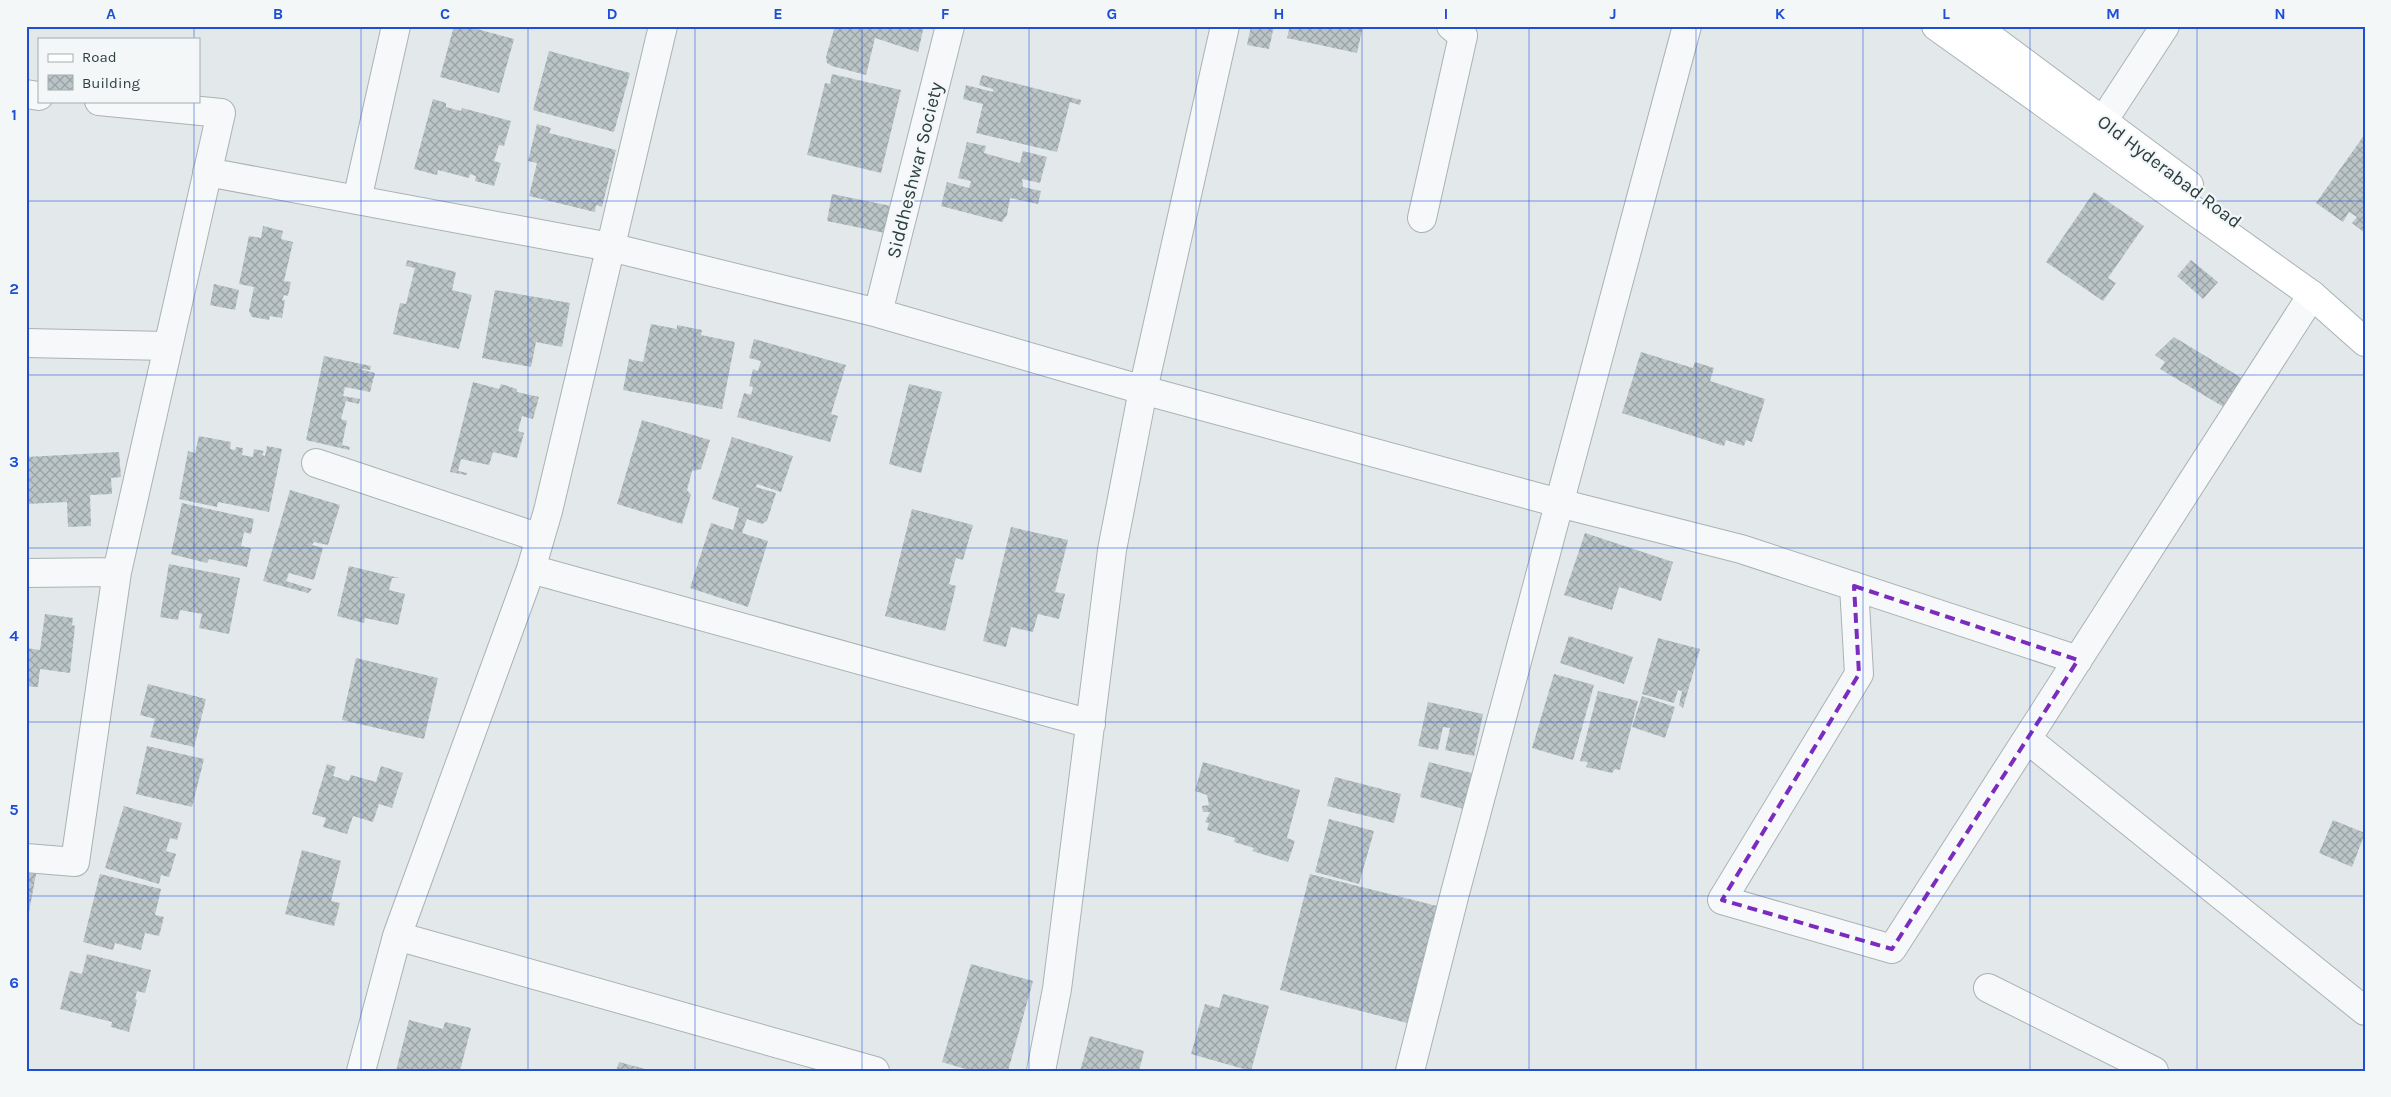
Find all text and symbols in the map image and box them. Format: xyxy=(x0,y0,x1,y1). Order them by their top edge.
text: A xyxy=(106,4,116,23)
text: B xyxy=(273,4,283,23)
text: C xyxy=(440,4,450,23)
text: D xyxy=(607,4,618,23)
text: E xyxy=(773,4,783,23)
text: F xyxy=(941,4,950,23)
text: G xyxy=(1107,4,1117,23)
text: H xyxy=(1273,4,1285,23)
text: I xyxy=(1444,4,1448,23)
text: J xyxy=(1609,4,1617,23)
text: K xyxy=(1775,4,1786,23)
text: L xyxy=(1942,4,1950,23)
text: M xyxy=(2106,4,2120,23)
text: N xyxy=(2274,4,2286,23)
legend xyxy=(38,38,200,102)
text: Road xyxy=(82,48,117,66)
text: Building xyxy=(82,74,140,92)
street label: Siddheshwar Society xyxy=(882,80,948,261)
text: 1 xyxy=(11,105,17,124)
street label: Old Hyderabad Road xyxy=(2093,111,2246,233)
text: 2 xyxy=(9,279,19,298)
text: 3 xyxy=(9,452,19,471)
text: 4 xyxy=(9,626,19,645)
text: 5 xyxy=(9,800,19,819)
text: 6 xyxy=(9,973,19,992)

